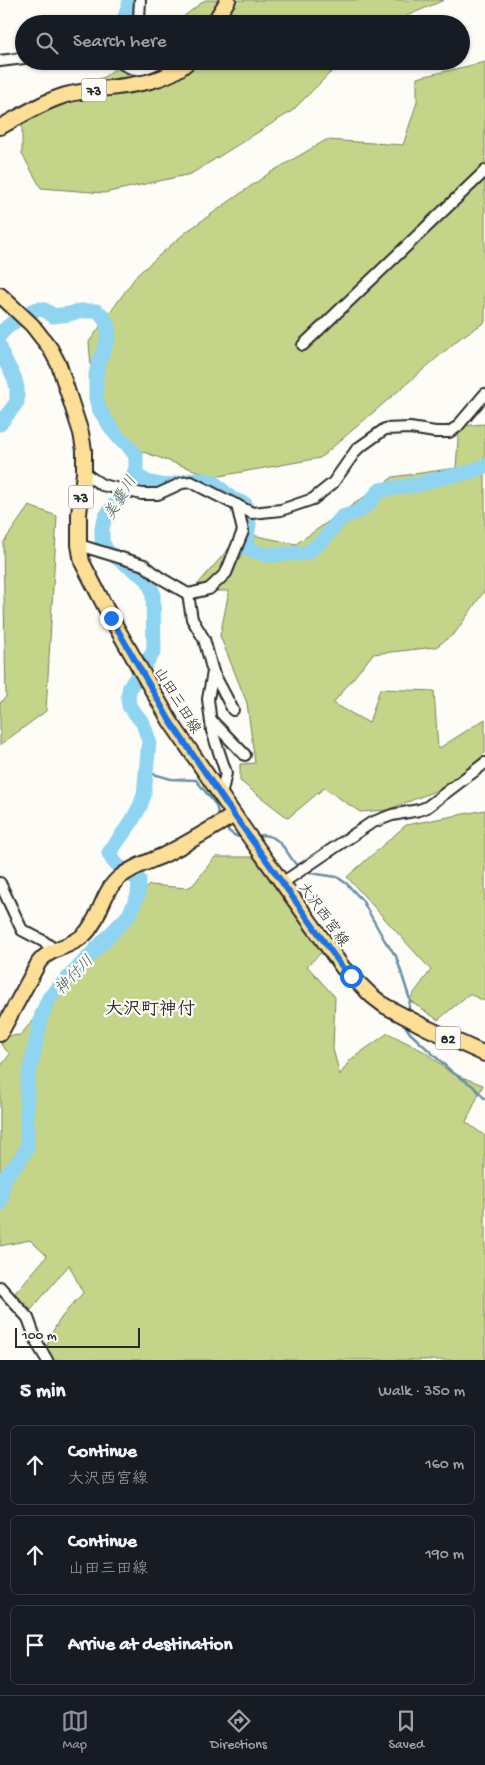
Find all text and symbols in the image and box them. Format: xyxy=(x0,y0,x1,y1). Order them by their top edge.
search box xyxy=(15,15,470,70)
icon: search xyxy=(33,29,61,57)
text: Search here xyxy=(73,31,167,54)
road number: 73 xyxy=(82,78,106,102)
water label: 美嚢川 xyxy=(101,473,143,524)
road number: 73 xyxy=(68,486,94,508)
route end xyxy=(100,607,123,630)
street label: 山田三田線 xyxy=(149,664,205,738)
street label: 大沢西宮線 xyxy=(293,879,353,951)
water label: 神付川 xyxy=(51,952,99,1000)
route start xyxy=(340,965,363,988)
district label: 大沢町神付 xyxy=(105,999,195,1021)
road number: 82 xyxy=(436,1026,460,1050)
scale bar xyxy=(15,1325,140,1348)
text: 100 m xyxy=(22,1328,57,1345)
text: 5 min xyxy=(20,1380,65,1405)
text: Walk · 350 m xyxy=(378,1383,465,1402)
text: Continue xyxy=(68,1441,137,1464)
icon: ahead xyxy=(21,1451,49,1479)
text: 160 m xyxy=(425,1456,464,1475)
text: 大沢西宮線 xyxy=(68,1471,148,1490)
text: Continue xyxy=(68,1531,137,1554)
icon: ahead xyxy=(21,1541,49,1569)
text: 190 m xyxy=(425,1546,464,1565)
text: 山田三田線 xyxy=(68,1561,148,1580)
icon: arrive xyxy=(21,1631,49,1659)
text: Arrive at destination xyxy=(68,1634,232,1657)
tab: Map xyxy=(61,1707,89,1754)
tab: Directions xyxy=(210,1707,267,1754)
tab: Saved xyxy=(388,1707,424,1754)

